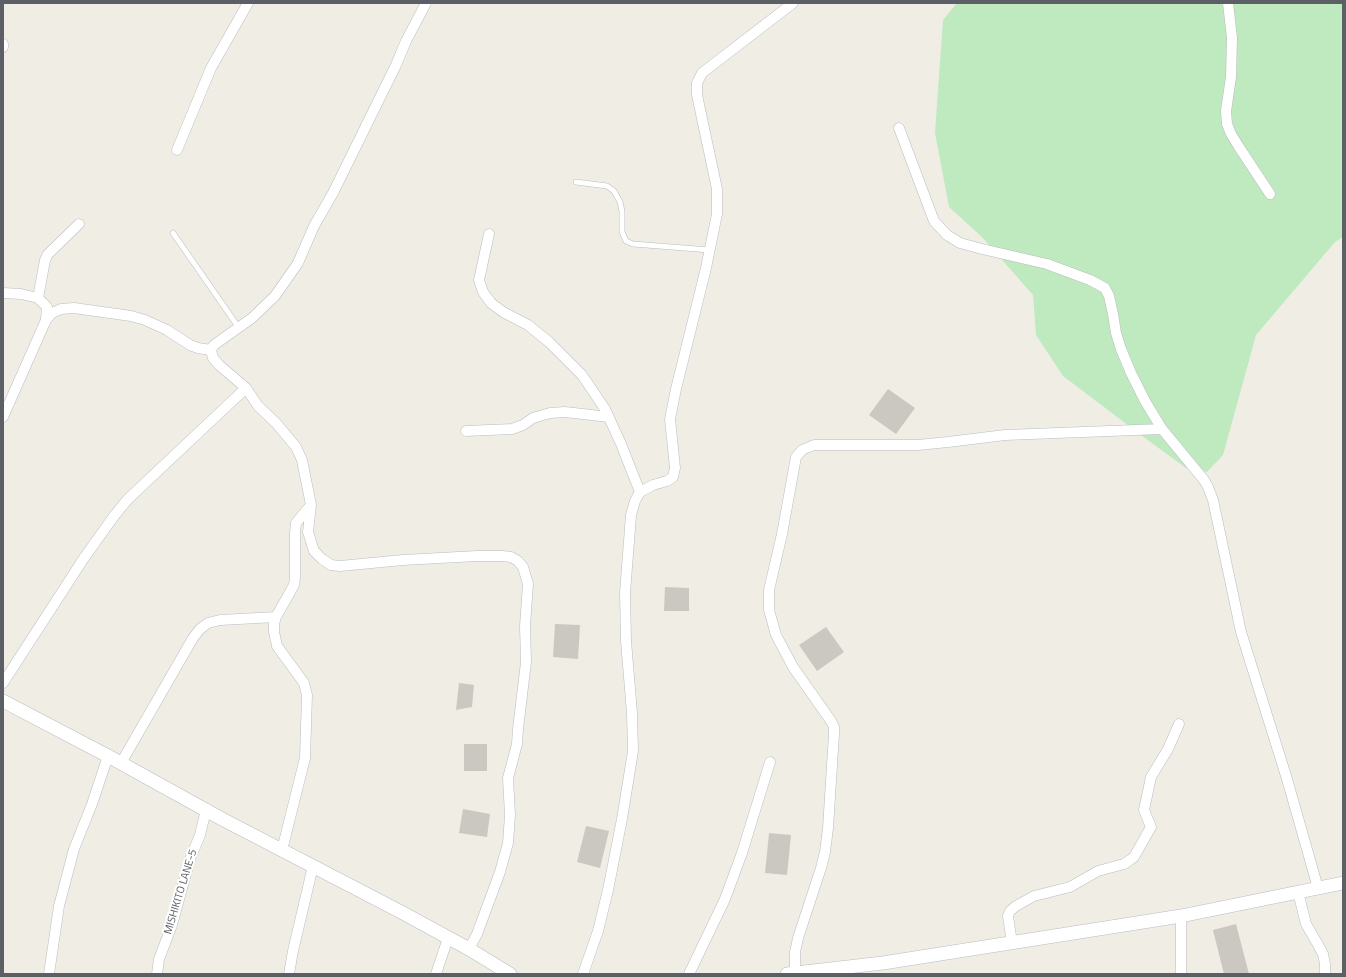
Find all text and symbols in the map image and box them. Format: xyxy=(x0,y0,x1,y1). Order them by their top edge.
street label: MISHIKITO LANE-5 xyxy=(162,848,200,936)

